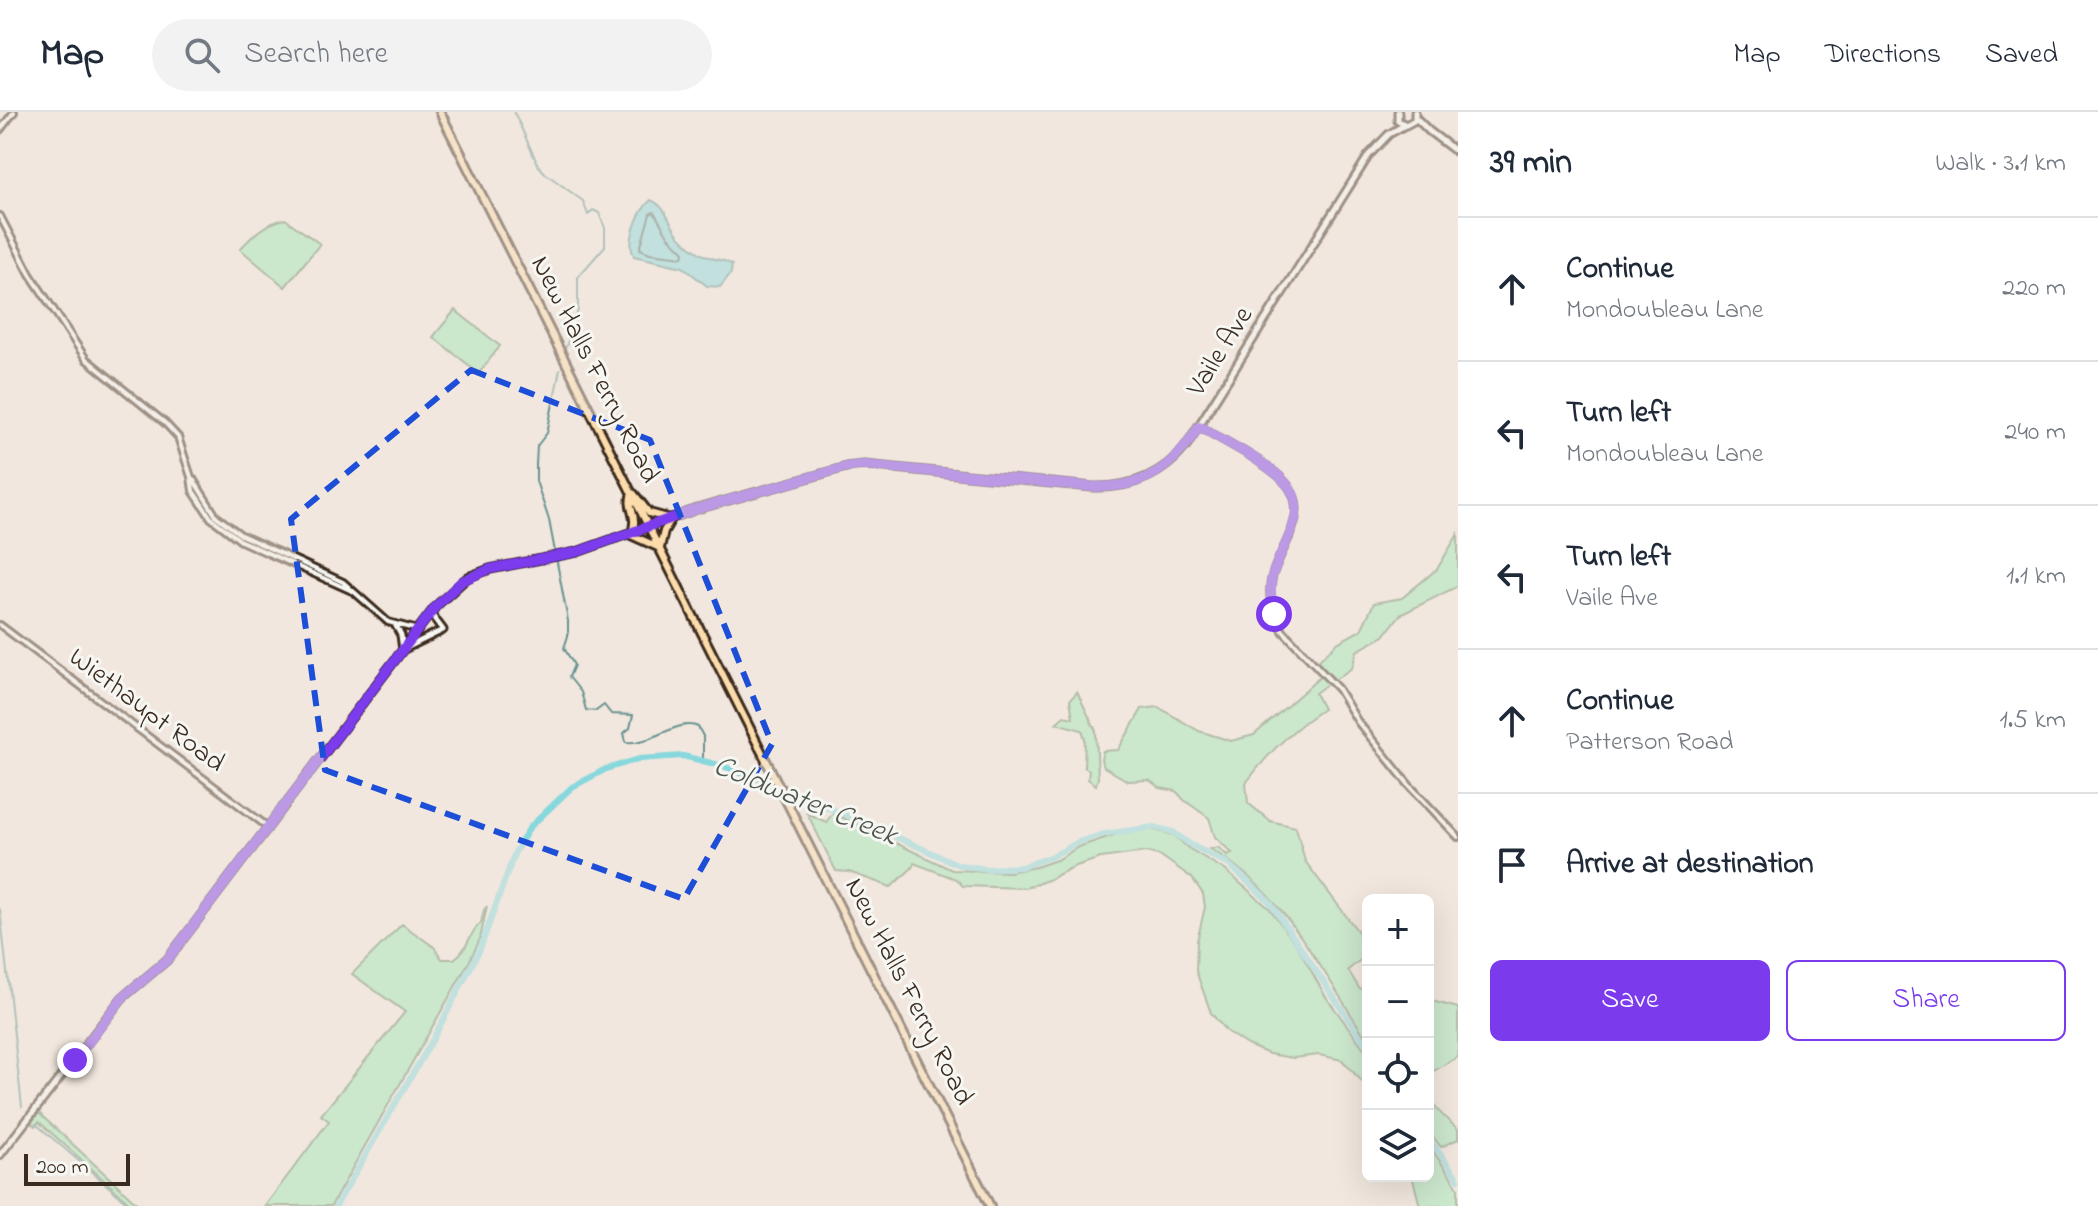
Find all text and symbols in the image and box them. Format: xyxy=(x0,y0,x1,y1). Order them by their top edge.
search box xyxy=(152,19,712,91)
text: Map xyxy=(40,27,104,83)
icon: search xyxy=(180,33,224,77)
text: Search here xyxy=(244,33,388,77)
text: Map xyxy=(1733,35,1781,76)
text: Directions xyxy=(1825,35,1941,76)
text: Saved xyxy=(1985,35,2058,76)
text: 39 min xyxy=(1490,139,1572,189)
text: Walk · 3.1 km xyxy=(1935,145,2066,183)
text: Continue xyxy=(1566,248,1674,292)
street label: New Halls Ferry Road xyxy=(519,249,669,491)
icon: ahead xyxy=(1490,267,1534,311)
text: 220 m xyxy=(2002,270,2066,308)
text: Mondoubleau Lane xyxy=(1566,292,1763,330)
street label: Vaile Ave xyxy=(1177,299,1265,406)
text: Turn left xyxy=(1566,392,1671,436)
icon: left xyxy=(1490,411,1534,455)
text: 240 m xyxy=(2004,414,2066,452)
text: Mondoubleau Lane xyxy=(1566,436,1763,474)
text: Turn left xyxy=(1566,536,1671,580)
icon: left xyxy=(1490,555,1534,599)
text: 1.1 km xyxy=(2006,558,2066,596)
text: Vaile Ave xyxy=(1566,580,1658,618)
route start xyxy=(1256,596,1292,632)
street label: Wiethaupt Road xyxy=(59,638,233,784)
text: Continue xyxy=(1566,680,1674,724)
icon: ahead xyxy=(1490,699,1534,743)
text: 1.5 km xyxy=(1999,702,2066,740)
text: Patterson Road xyxy=(1566,724,1733,762)
water label: Coldwater Creek xyxy=(706,745,905,860)
icon: arrive xyxy=(1490,843,1534,887)
text: Arrive at destination xyxy=(1566,843,1814,887)
street label: New Halls Ferry Road xyxy=(833,871,983,1113)
map controls xyxy=(1362,894,1434,1182)
button: + xyxy=(1362,894,1434,966)
button: Save xyxy=(1490,960,1770,1041)
button: Share xyxy=(1786,960,2066,1041)
button: − xyxy=(1362,966,1434,1038)
button: locate xyxy=(1362,1038,1434,1110)
route end xyxy=(57,1042,93,1078)
button: layers xyxy=(1362,1110,1434,1182)
scale bar xyxy=(24,1150,130,1186)
text: 200 m xyxy=(36,1152,89,1184)

